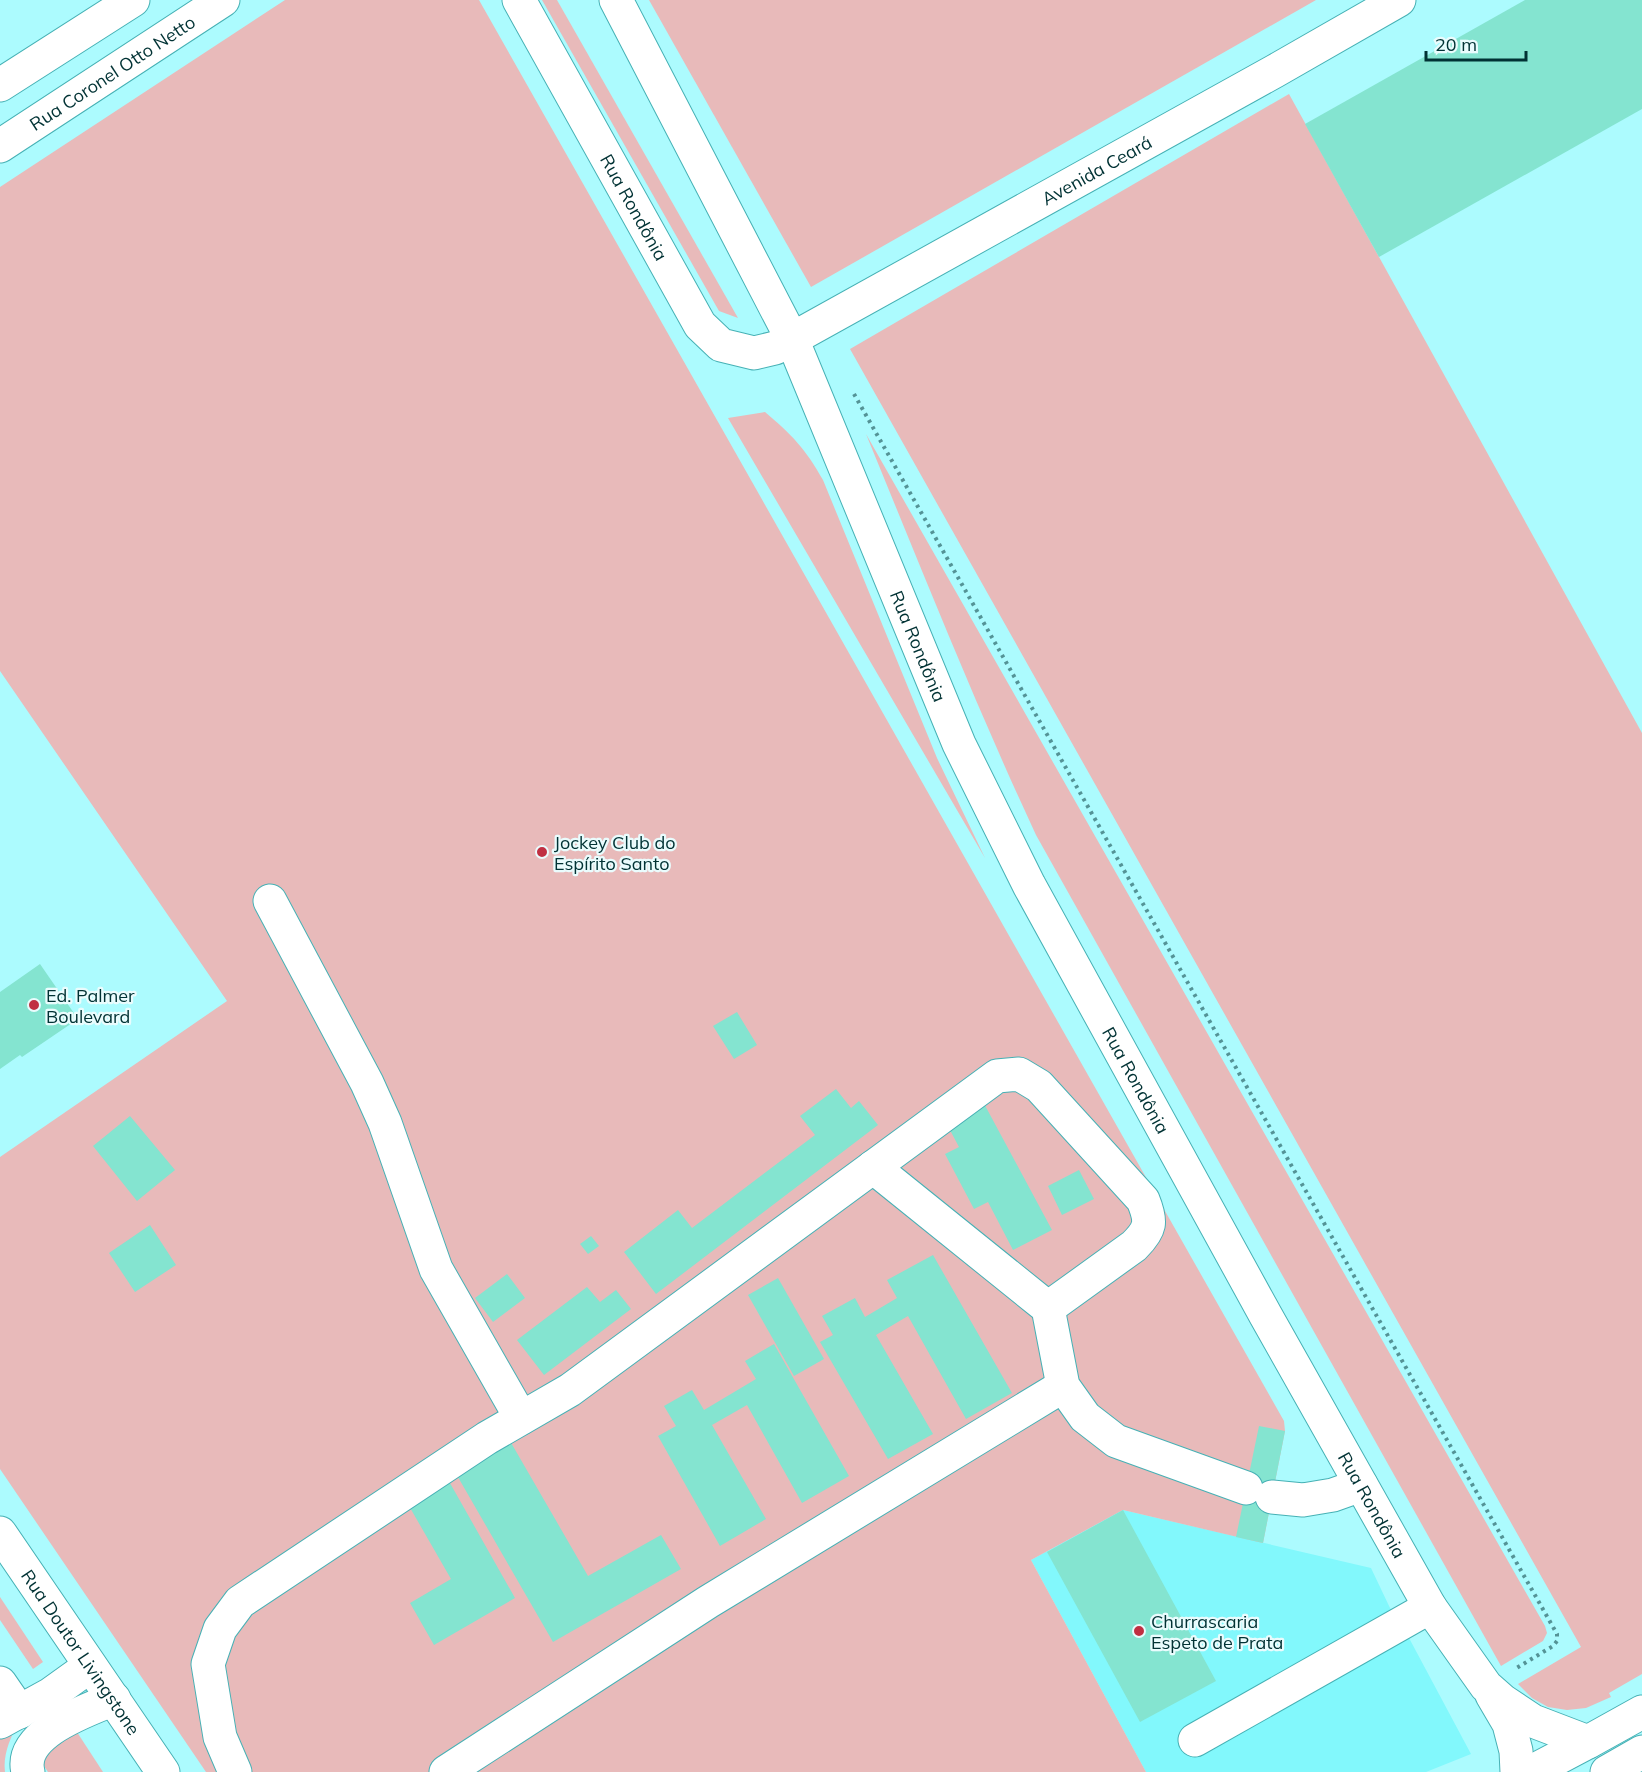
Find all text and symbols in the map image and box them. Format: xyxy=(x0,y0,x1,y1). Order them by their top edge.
street label: Rua Coronel Otto Netto xyxy=(25,10,199,135)
scale bar xyxy=(1426,24,1526,62)
text: 20 m xyxy=(1435,33,1477,56)
street label: Avenida Ceará xyxy=(1037,130,1156,210)
street label: Rua Rondônia xyxy=(595,150,673,264)
street label: Rua Rondônia xyxy=(885,587,952,705)
place label: Jockey Club do Espírito Santo xyxy=(554,831,676,875)
marker: Jockey Club do Espírito Santo xyxy=(535,845,549,859)
place label: Ed. Palmer Boulevard xyxy=(46,984,135,1028)
marker: Ed. Palmer Boulevard xyxy=(27,998,41,1012)
street label: Rua Rondônia xyxy=(1098,1023,1175,1137)
street label: Rua Rondônia xyxy=(1333,1448,1411,1562)
street label: Rua Doutor Livingstone xyxy=(17,1565,146,1739)
place label: Churrascaria Espeto de Prata xyxy=(1151,1610,1283,1654)
marker: Churrascaria Espeto de Prata xyxy=(1132,1624,1146,1638)

